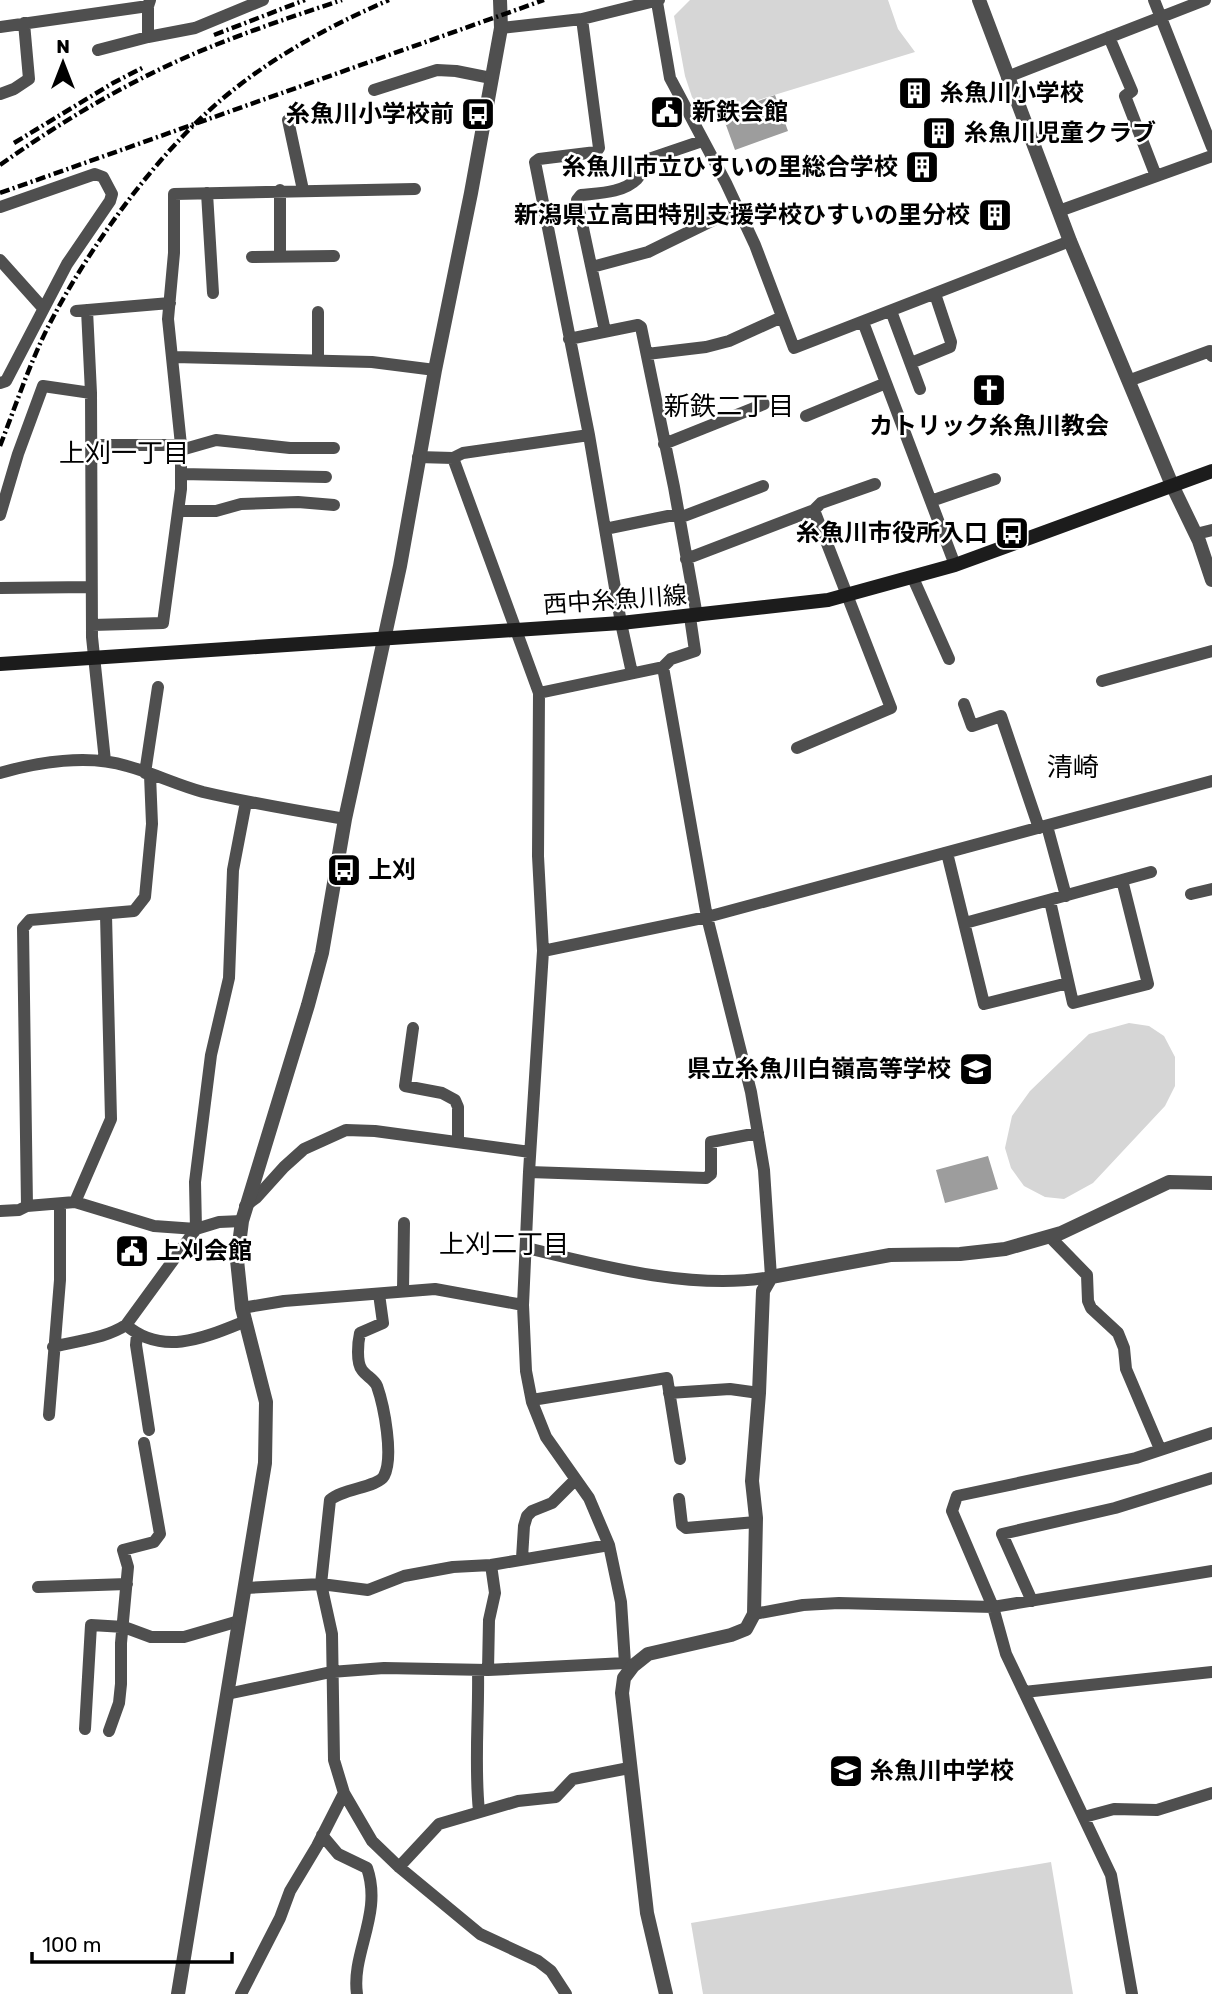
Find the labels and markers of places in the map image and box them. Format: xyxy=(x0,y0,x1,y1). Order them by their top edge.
building icon: 糸魚川小学校 xyxy=(896,74,934,112)
place label: 糸魚川小学校 xyxy=(940,79,1084,107)
public building icon: 新鉄会館 xyxy=(648,93,686,131)
bus stop icon: 糸魚川小学校前 xyxy=(459,95,497,133)
place label: 新鉄会館 xyxy=(692,98,788,126)
place label: 糸魚川小学校前 xyxy=(286,100,454,128)
building icon: 糸魚川児童クラブ xyxy=(920,114,958,152)
place label: 糸魚川児童クラブ xyxy=(964,119,1156,147)
building icon: 糸魚川市立ひすいの里総合学校 xyxy=(903,148,941,186)
place label: 糸魚川市立ひすいの里総合学校 xyxy=(562,153,898,181)
building icon: 新潟県立高田特別支援学校ひすいの里分校 xyxy=(976,196,1014,234)
place label: 新潟県立高田特別支援学校ひすいの里分校 xyxy=(514,201,970,229)
church icon: カトリック糸魚川教会 xyxy=(970,371,1008,409)
place label: カトリック糸魚川教会 xyxy=(869,412,1109,440)
bus stop icon: 糸魚川市役所入口 xyxy=(993,514,1031,552)
place label: 糸魚川市役所入口 xyxy=(796,519,988,547)
bus stop icon: 上刈 xyxy=(325,851,363,889)
place label: 上刈 xyxy=(368,856,416,884)
school or university icon: 県立糸魚川白嶺高等学校 xyxy=(957,1050,995,1088)
place label: 県立糸魚川白嶺高等学校 xyxy=(687,1055,951,1083)
public building icon: 上刈会館 xyxy=(113,1232,151,1270)
place label: 上刈会館 xyxy=(156,1237,252,1265)
school or university icon: 糸魚川中学校 xyxy=(827,1752,865,1790)
place label: 糸魚川中学校 xyxy=(870,1757,1014,1785)

